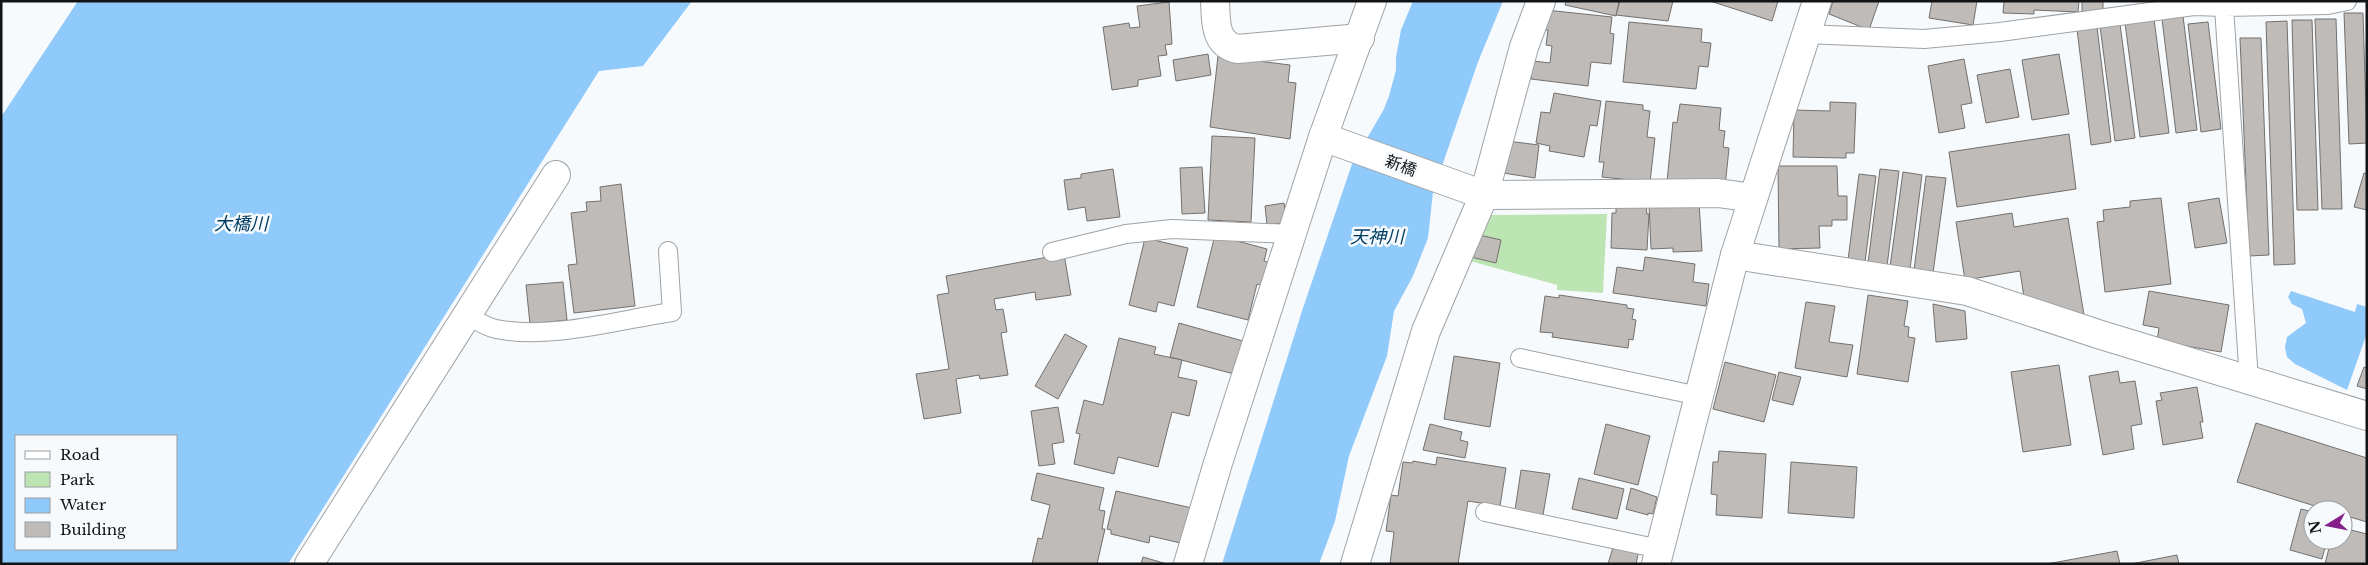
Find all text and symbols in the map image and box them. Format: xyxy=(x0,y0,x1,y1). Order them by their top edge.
street label: 新橋 xyxy=(1383,150,1419,180)
water label: 大橋川 xyxy=(214,213,270,235)
water label: 天神川 xyxy=(1350,226,1406,248)
legend xyxy=(15,435,178,550)
text: Road xyxy=(60,445,100,464)
text: Park xyxy=(60,470,96,489)
text: Water xyxy=(59,495,107,514)
north arrow xyxy=(2303,500,2353,550)
text: N xyxy=(2305,519,2325,535)
text: Building xyxy=(60,520,127,539)

